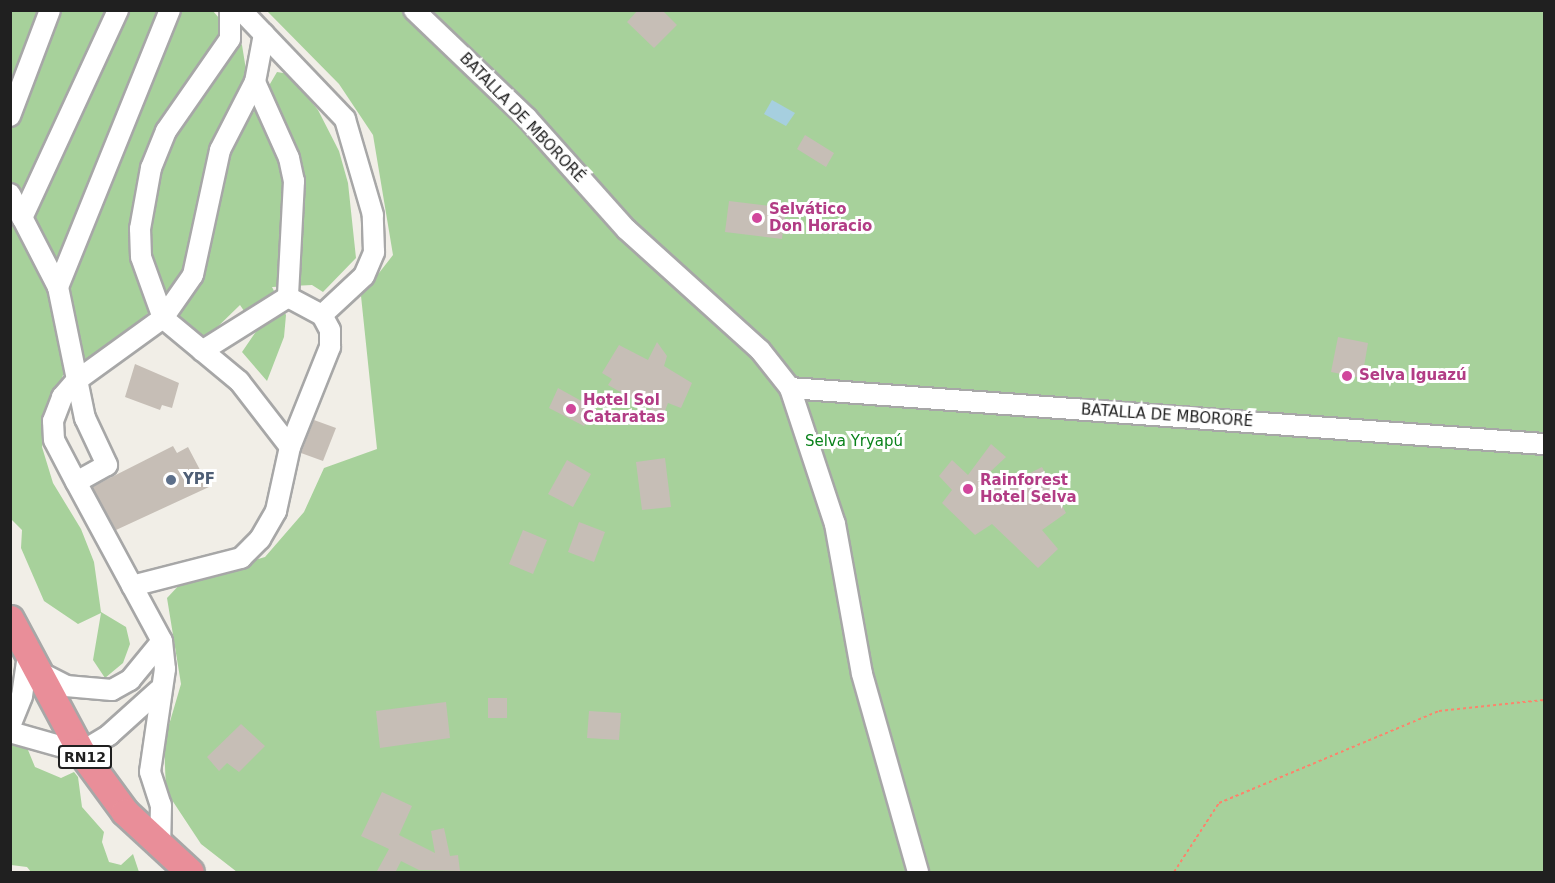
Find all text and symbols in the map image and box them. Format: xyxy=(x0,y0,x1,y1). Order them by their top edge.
street label: BATALLA DE MBORORÉ xyxy=(456,50,588,186)
place label: Selvático Don Horacio xyxy=(769,200,872,235)
marker: Selvático Don Horacio xyxy=(750,211,764,225)
place label: Selva Iguazú xyxy=(1359,367,1467,385)
marker: Selva Iguazú xyxy=(1340,369,1354,383)
place label: Hotel Sol Cataratas xyxy=(583,391,665,426)
street label: BATALLA DE MBORORÉ xyxy=(1080,401,1254,431)
marker: Hotel Sol Cataratas xyxy=(564,402,578,416)
park label: Selva Yryapú xyxy=(805,433,903,451)
place label: YPF xyxy=(183,471,215,489)
place label: Rainforest Hotel Selva xyxy=(980,471,1077,506)
marker: YPF xyxy=(164,473,178,487)
marker: Rainforest Hotel Selva xyxy=(961,482,975,496)
road number: RN12 xyxy=(58,746,112,768)

